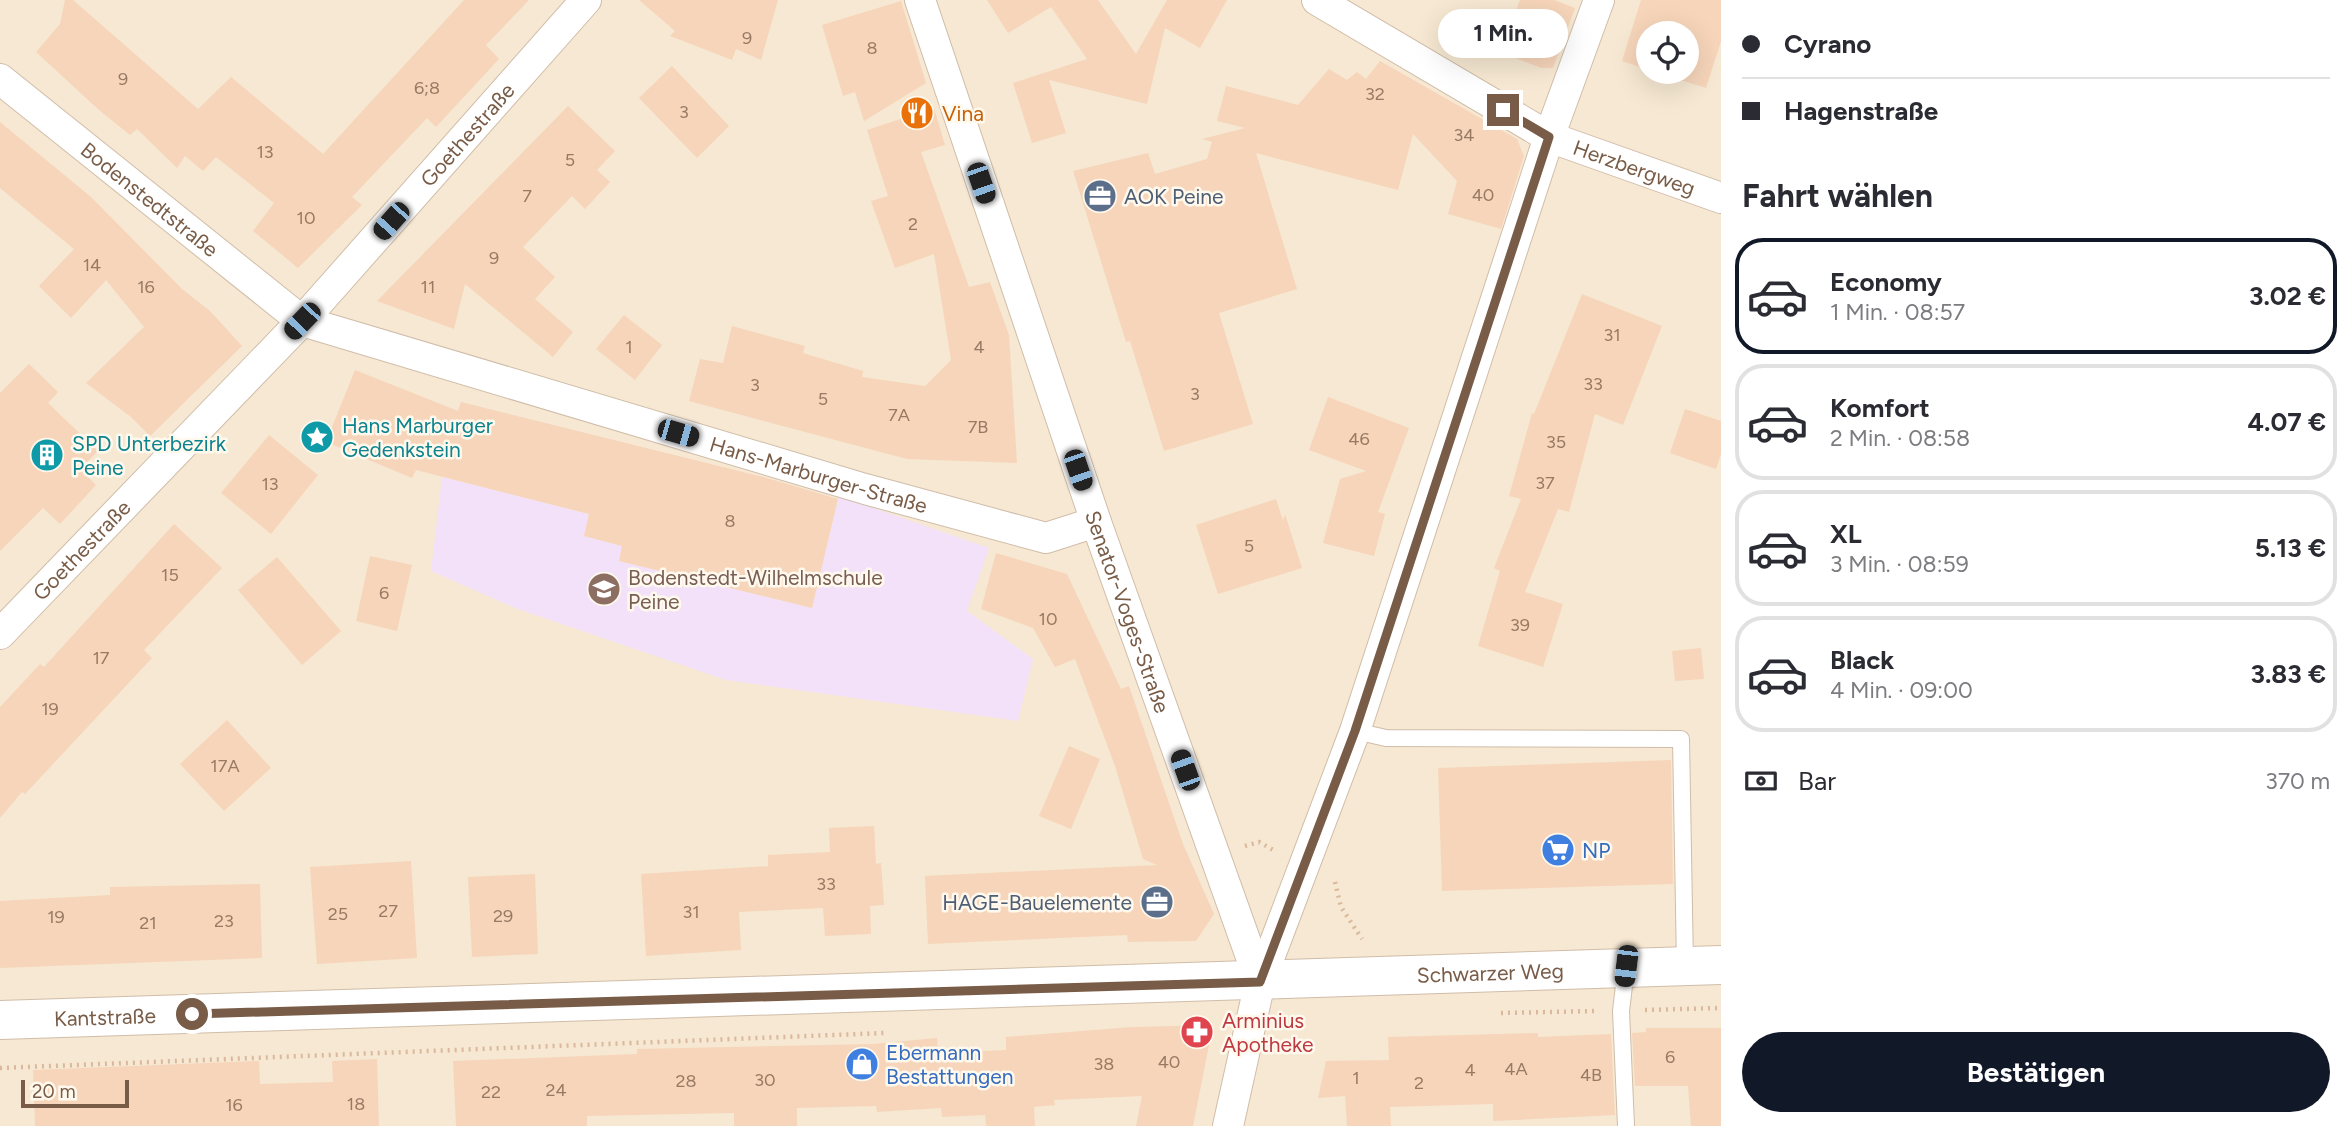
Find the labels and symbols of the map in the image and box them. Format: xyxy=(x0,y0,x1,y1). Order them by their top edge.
callout: 1 Min. xyxy=(1438,8,1568,57)
house number: 9 xyxy=(742,27,752,49)
house number: 8 xyxy=(866,37,878,59)
house number: 9 xyxy=(118,68,128,90)
house number: 6;8 xyxy=(414,77,440,99)
street label: Goethestraße xyxy=(415,78,519,191)
house number: 32 xyxy=(1365,83,1385,105)
restaurant icon: Vina xyxy=(898,94,936,132)
route end xyxy=(1487,94,1519,126)
house number: 3 xyxy=(679,101,689,123)
place label: Vina xyxy=(942,101,984,126)
house number: 34 xyxy=(1454,124,1474,146)
street label: Herzbergweg xyxy=(1570,134,1699,200)
street label: Bodenstedtstraße xyxy=(76,137,224,262)
house number: 13 xyxy=(256,141,274,163)
house number: 5 xyxy=(565,149,575,171)
car xyxy=(965,160,998,206)
office icon: AOK Peine xyxy=(1081,177,1119,215)
place label: AOK Peine xyxy=(1124,184,1224,209)
house number: 40 xyxy=(1472,184,1494,206)
house number: 7 xyxy=(522,185,532,207)
car xyxy=(370,198,413,244)
house number: 10 xyxy=(297,207,315,229)
house number: 2 xyxy=(908,213,918,235)
house number: 9 xyxy=(489,247,499,269)
house number: 14 xyxy=(83,254,101,276)
house number: 16 xyxy=(137,276,155,298)
house number: 11 xyxy=(421,276,435,298)
car xyxy=(280,299,325,343)
house number: 31 xyxy=(1603,324,1621,346)
house number: 1 xyxy=(625,336,633,358)
house number: 4 xyxy=(973,336,985,358)
house number: 33 xyxy=(1583,373,1603,395)
house number: 3 xyxy=(750,374,760,396)
house number: 3 xyxy=(1190,383,1200,405)
house number: 5 xyxy=(818,388,828,410)
house number: 7A xyxy=(888,404,910,426)
place label: Hans Marburger Gedenkstein xyxy=(342,413,493,462)
house number: 7B xyxy=(968,416,988,438)
car xyxy=(655,417,702,449)
place icon: Hans Marburger Gedenkstein xyxy=(298,418,336,456)
house number: 46 xyxy=(1348,428,1370,450)
place label: SPD Unterbezirk Peine xyxy=(72,431,227,480)
street label: Hans-Marburger-Straße xyxy=(707,431,930,518)
house number: 35 xyxy=(1546,431,1566,453)
building icon: SPD Unterbezirk Peine xyxy=(28,436,66,474)
car xyxy=(1062,447,1095,493)
house number: 37 xyxy=(1535,472,1555,494)
house number: 13 xyxy=(261,473,279,495)
street label: Goethestraße xyxy=(27,494,135,605)
street label: Senator-Voges-Straße xyxy=(1081,507,1175,716)
house number: 8 xyxy=(724,510,736,532)
house number: 5 xyxy=(1244,535,1254,557)
house number: 15 xyxy=(161,564,179,586)
place label: Bodenstedt-Wilhelmschule Peine xyxy=(628,565,883,614)
school or university icon: Bodenstedt-Wilhelmschule Peine xyxy=(585,570,623,608)
house number: 6 xyxy=(379,582,389,604)
house number: 10 xyxy=(1039,608,1057,630)
house number: 39 xyxy=(1510,614,1530,636)
house number: 17 xyxy=(92,647,110,669)
house number: 19 xyxy=(41,698,59,720)
car xyxy=(1168,747,1203,793)
house number: 17A xyxy=(210,755,240,777)
supermarket icon: NP xyxy=(1539,831,1577,869)
place label: NP xyxy=(1582,838,1610,863)
house number: 33 xyxy=(816,873,836,895)
office icon: HAGE-Bauelemente xyxy=(1138,883,1176,921)
place label: HAGE-Bauelemente xyxy=(942,890,1132,915)
house number: 27 xyxy=(378,900,398,922)
house number: 31 xyxy=(682,901,700,923)
house number: 25 xyxy=(328,903,348,925)
house number: 29 xyxy=(493,905,513,927)
house number: 19 xyxy=(47,906,65,928)
house number: 23 xyxy=(214,910,234,932)
house number: 21 xyxy=(139,912,157,934)
car xyxy=(1614,944,1639,988)
street label: Schwarzer Weg xyxy=(1416,958,1564,987)
route start xyxy=(176,998,208,1030)
street label: Kantstraße xyxy=(54,1003,156,1031)
place label: Arminius Apotheke xyxy=(1222,1008,1313,1057)
pharmacy icon: Arminius Apotheke xyxy=(1178,1013,1216,1051)
place label: Ebermann Bestattungen xyxy=(886,1040,1014,1089)
shop icon: Ebermann Bestattungen xyxy=(843,1045,881,1083)
house number: 6 xyxy=(1665,1046,1675,1068)
house number: 40 xyxy=(1158,1051,1180,1073)
house number: 38 xyxy=(1094,1053,1114,1075)
house number: 4A xyxy=(1504,1058,1528,1080)
house number: 4 xyxy=(1464,1059,1476,1081)
house number: 4B xyxy=(1580,1064,1602,1086)
house number: 1 xyxy=(1352,1067,1360,1089)
house number: 30 xyxy=(754,1069,776,1091)
house number: 28 xyxy=(675,1070,697,1092)
house number: 2 xyxy=(1414,1072,1424,1094)
scale bar xyxy=(21,1077,130,1109)
house number: 24 xyxy=(545,1079,567,1101)
house number: 22 xyxy=(481,1081,501,1103)
house number: 18 xyxy=(347,1093,365,1115)
house number: 16 xyxy=(225,1094,243,1116)

